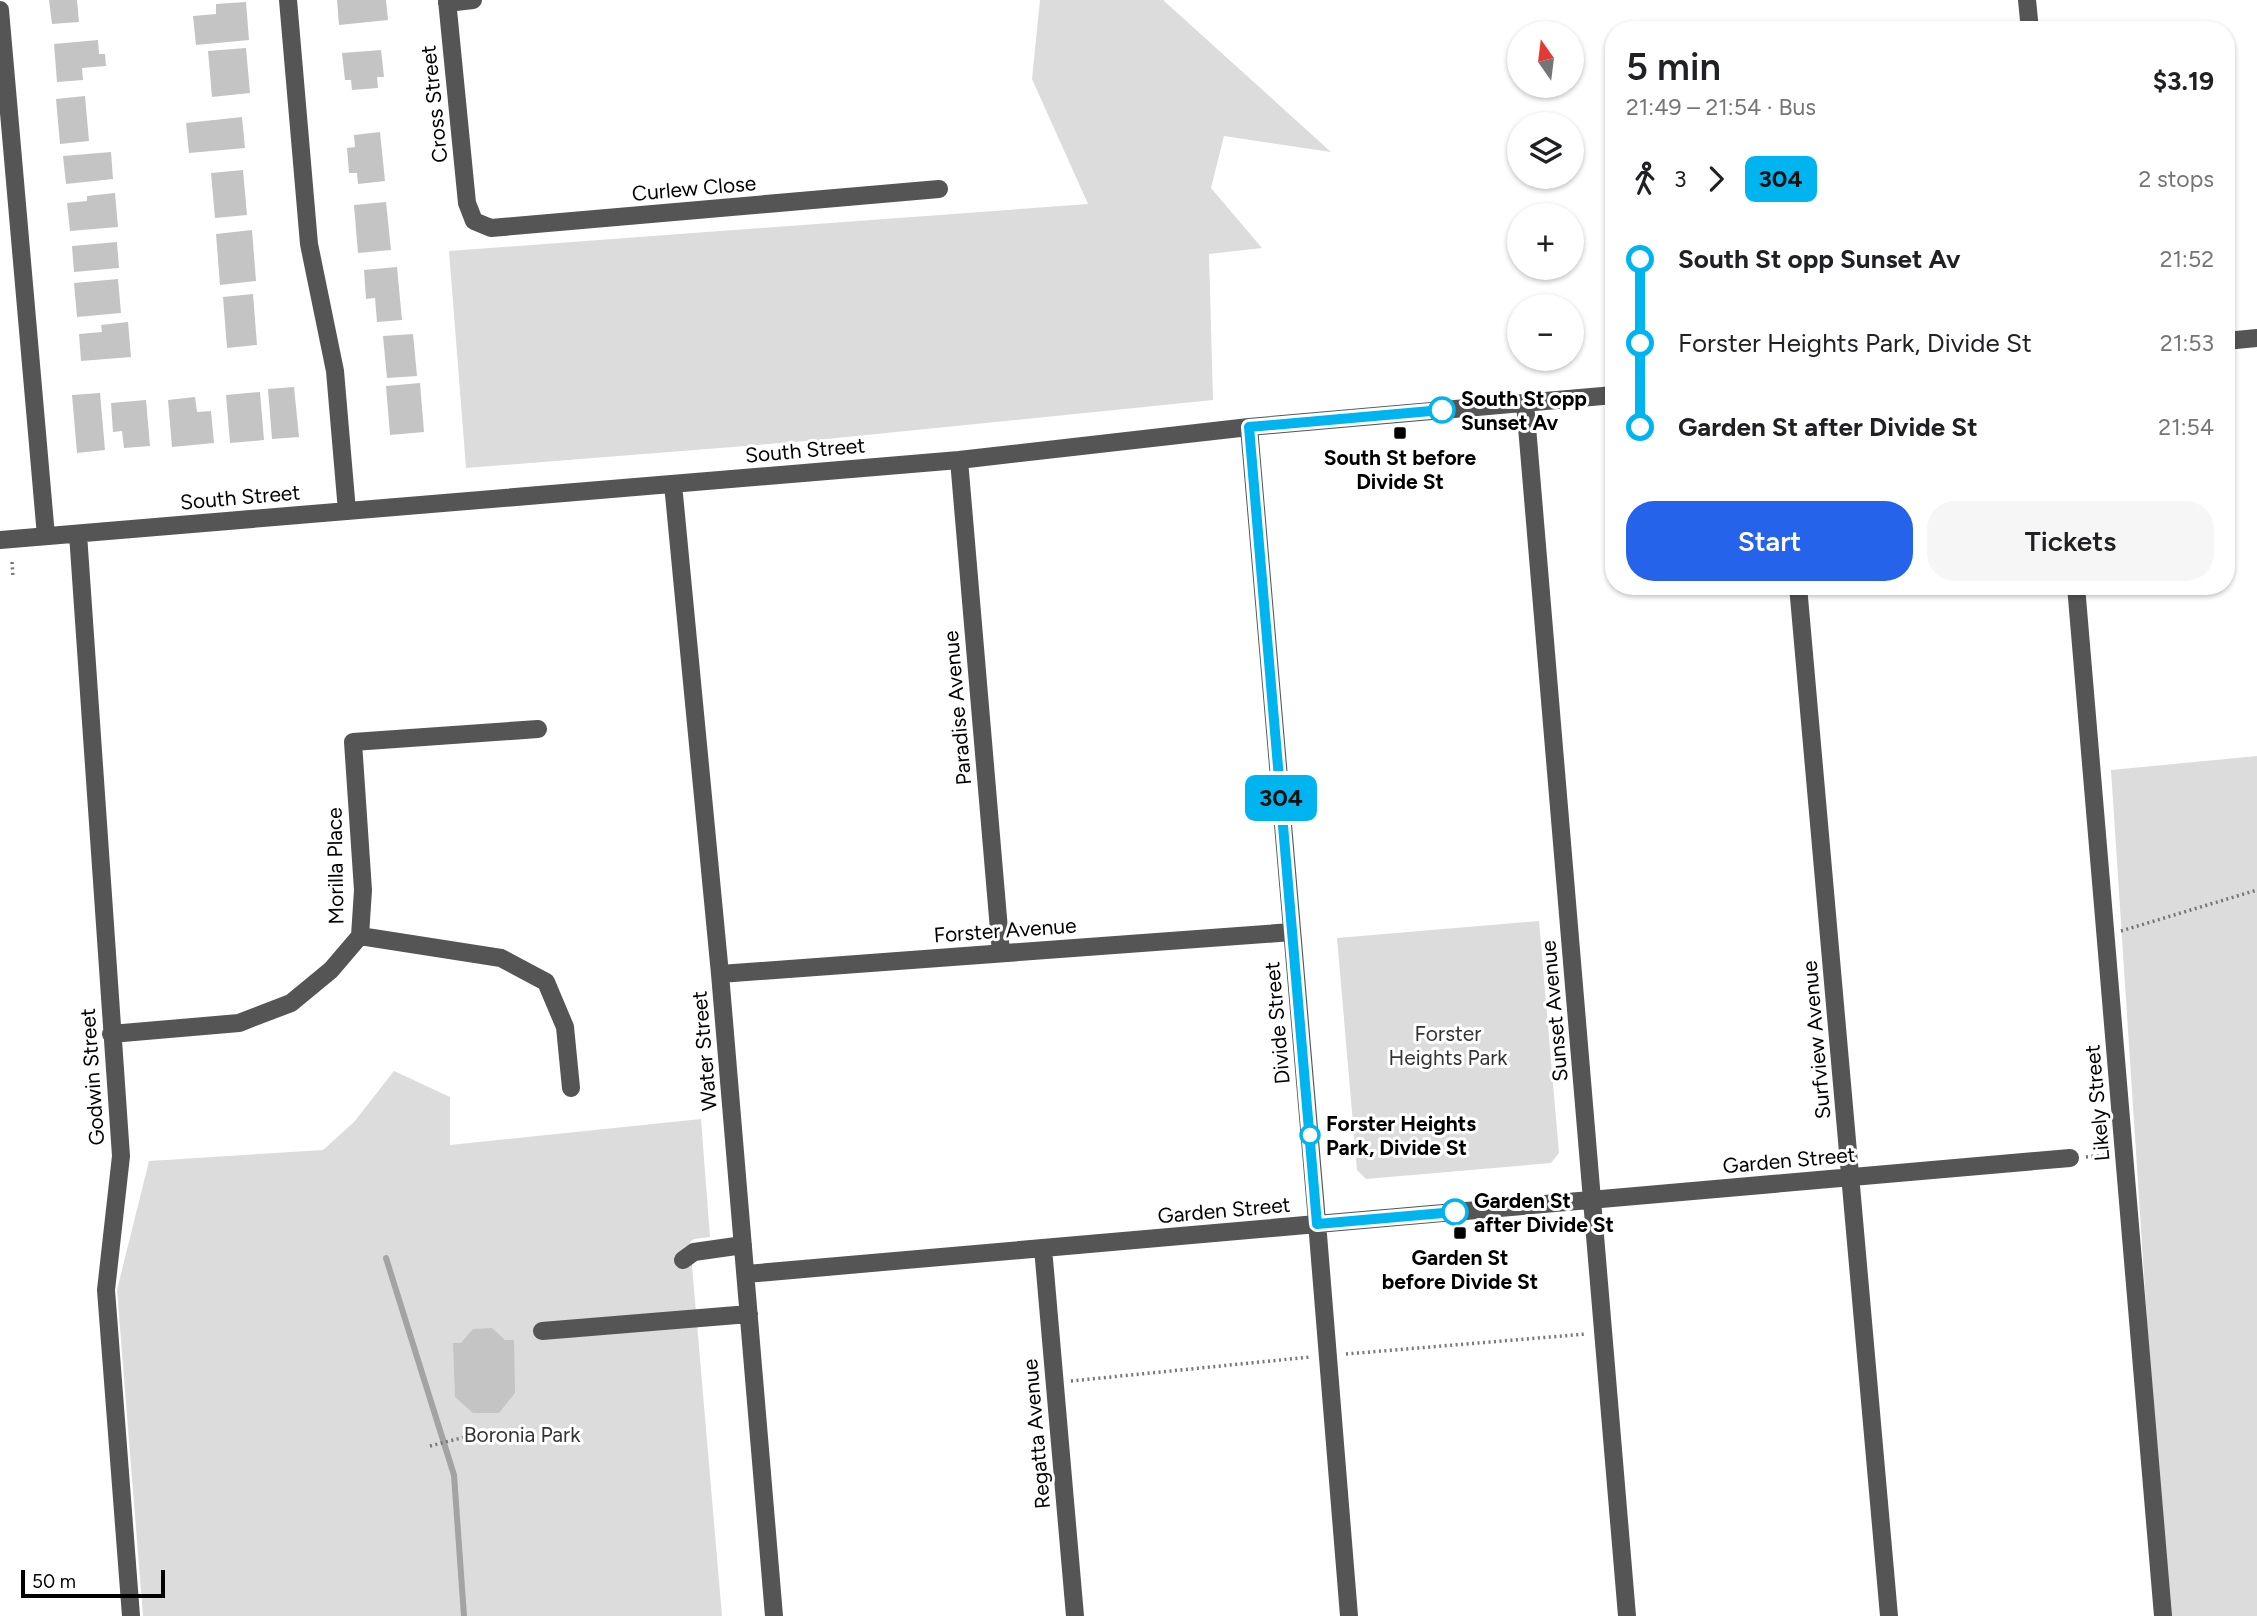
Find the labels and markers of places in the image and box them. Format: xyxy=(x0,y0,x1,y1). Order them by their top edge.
place label: South St opp Sunset Av xyxy=(1461,386,1587,435)
marker: South St opp Sunset Av xyxy=(1429,397,1455,423)
marker: South St before Divide St xyxy=(1392,425,1408,441)
place label: South St before Divide St xyxy=(1324,445,1477,494)
place label: Forster Heights Park, Divide St xyxy=(1326,1111,1476,1160)
marker: Forster Heights Park, Divide St xyxy=(1300,1125,1320,1145)
place label: Garden St after Divide St xyxy=(1474,1188,1614,1237)
marker: Garden St after Divide St xyxy=(1442,1199,1468,1225)
marker: Garden St before Divide St xyxy=(1452,1225,1468,1241)
place label: Garden St before Divide St xyxy=(1382,1245,1538,1294)

